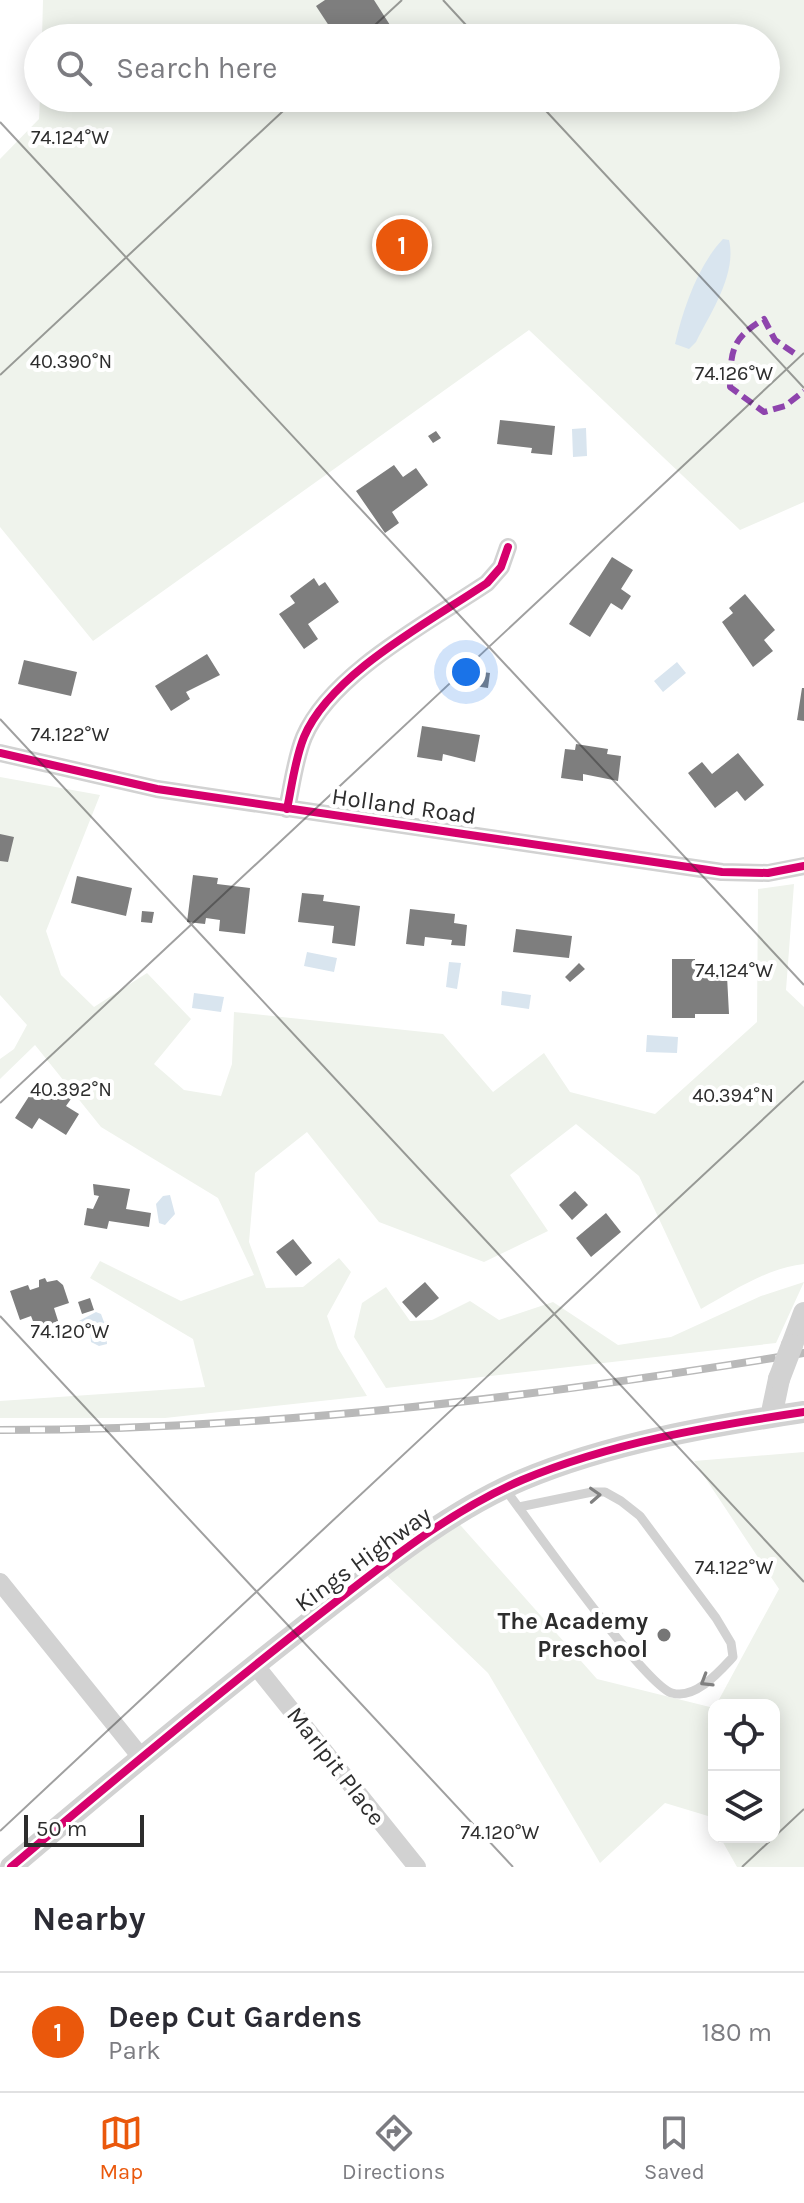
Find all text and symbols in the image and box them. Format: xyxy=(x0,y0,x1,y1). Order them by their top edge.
search box xyxy=(24,24,780,112)
icon: search xyxy=(52,46,96,90)
text: Search here xyxy=(116,50,277,86)
text: 74.124°W xyxy=(31,126,109,149)
pin: 1 xyxy=(376,215,428,275)
text: 40.390°N xyxy=(30,350,112,373)
text: 74.126°W xyxy=(695,362,773,385)
your location xyxy=(446,652,486,692)
text: 74.122°W xyxy=(31,723,109,746)
street label: Holland Road xyxy=(330,782,478,830)
text: 74.124°W xyxy=(695,959,773,982)
text: 40.392°N xyxy=(30,1078,112,1101)
text: 40.394°N xyxy=(692,1084,774,1107)
text: 74.120°W xyxy=(31,1320,110,1343)
one-way arrow xyxy=(589,1486,601,1503)
street label: Kings Highway xyxy=(290,1500,436,1618)
text: 74.122°W xyxy=(695,1556,773,1579)
place label: The Academy Preschool xyxy=(497,1607,648,1663)
marker: The Academy Preschool xyxy=(655,1626,673,1644)
one-way arrow xyxy=(700,1672,715,1687)
map controls xyxy=(708,1699,780,1843)
button: locate xyxy=(708,1699,780,1771)
street label: Marlpit Place xyxy=(281,1701,391,1831)
button: layers xyxy=(708,1771,780,1843)
scale bar xyxy=(24,1811,144,1847)
text: 50 m xyxy=(36,1816,87,1842)
text: 74.120°W xyxy=(461,1821,540,1844)
text: Nearby xyxy=(32,1899,146,1939)
text: Deep Cut Gardens xyxy=(108,1999,362,2035)
text: 1 xyxy=(53,2017,63,2048)
text: 180 m xyxy=(702,2017,772,2048)
text: Park xyxy=(108,2035,161,2066)
tab: Map xyxy=(99,2111,143,2185)
tab: Directions xyxy=(342,2111,445,2185)
tab: Saved xyxy=(644,2111,705,2185)

